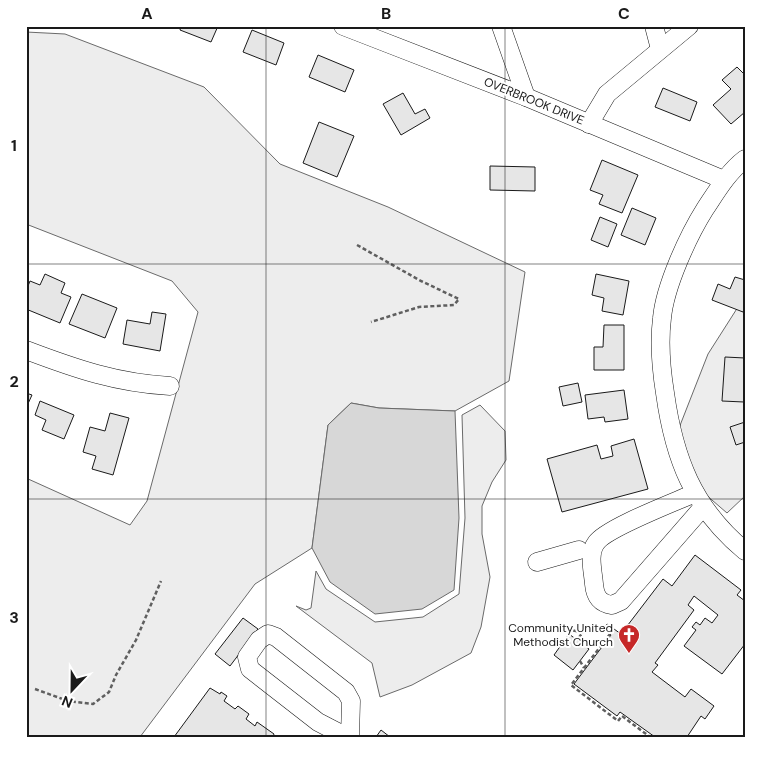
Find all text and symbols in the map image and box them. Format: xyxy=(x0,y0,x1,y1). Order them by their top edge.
text: A xyxy=(141,3,153,24)
text: B xyxy=(381,3,391,24)
text: C xyxy=(618,3,630,24)
street label: OVERBROOK DRIVE xyxy=(481,74,587,129)
text: 1 xyxy=(11,135,17,156)
text: 2 xyxy=(9,371,19,392)
text: 3 xyxy=(9,607,19,628)
place label: Community United Methodist Church xyxy=(508,620,613,650)
church icon: Community United Methodist Church xyxy=(617,623,641,654)
north arrow xyxy=(48,666,98,716)
text: N xyxy=(59,692,75,712)

